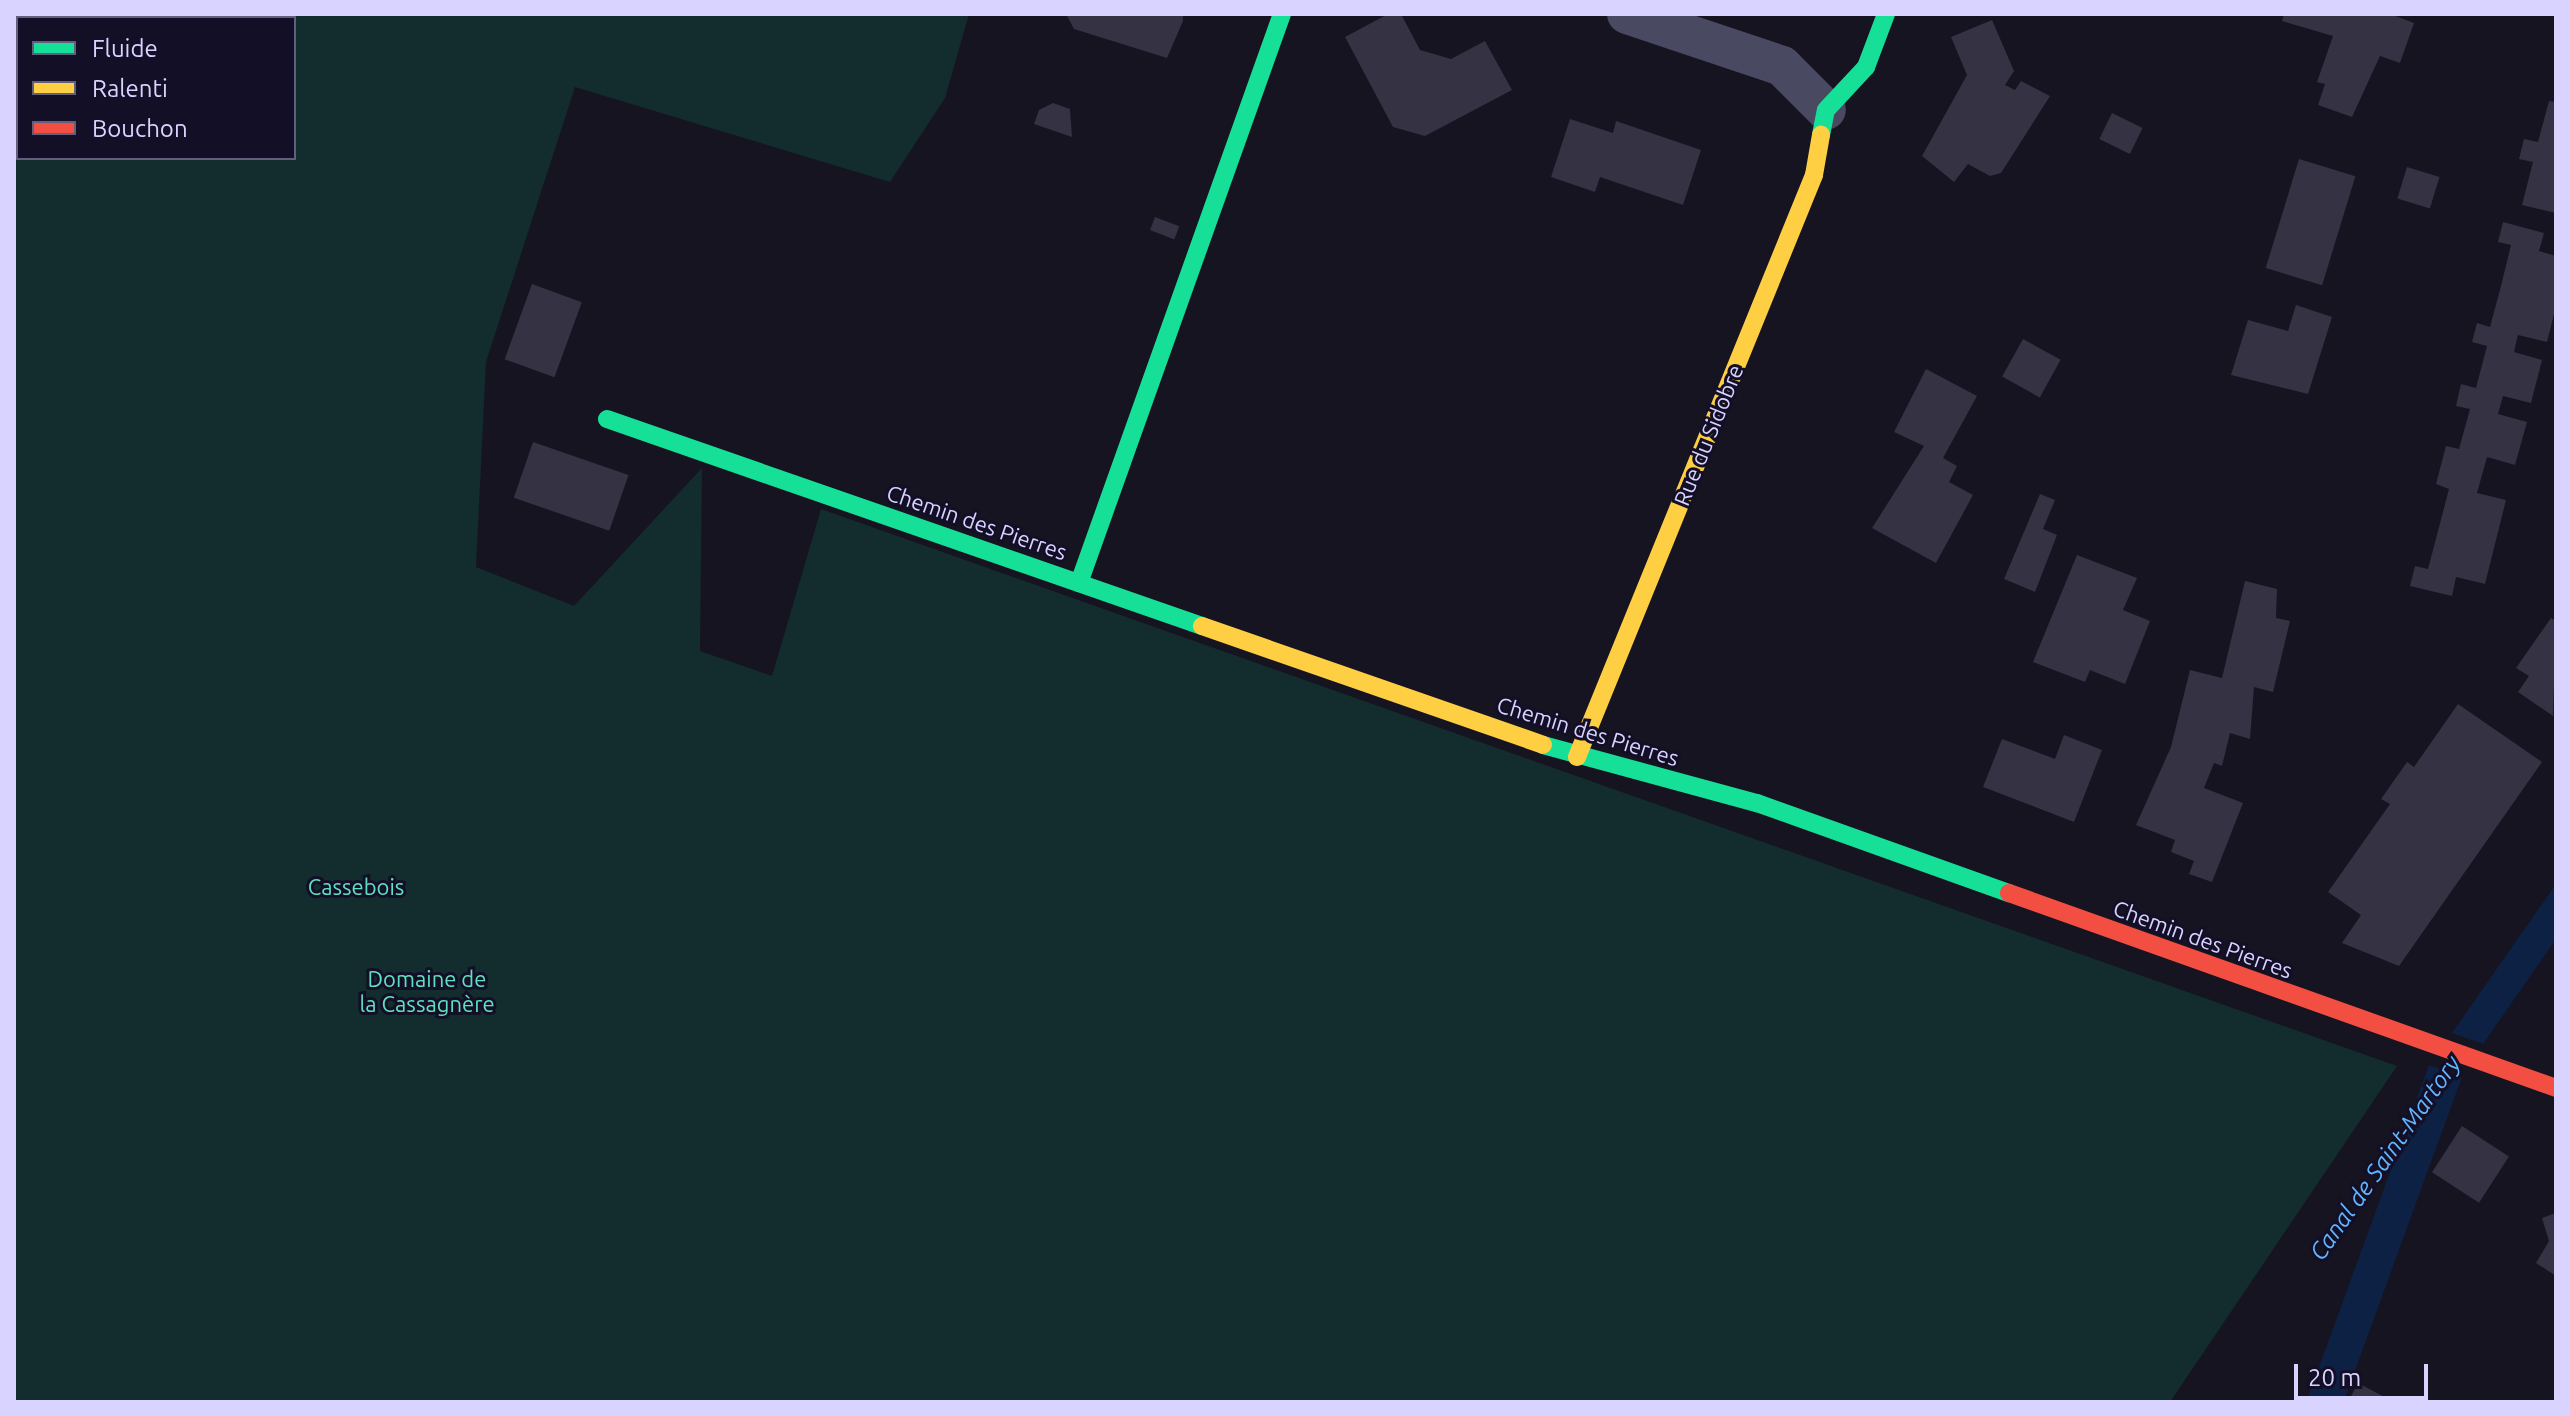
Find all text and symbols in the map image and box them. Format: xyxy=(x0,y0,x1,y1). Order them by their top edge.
legend xyxy=(16,16,296,160)
text: Fluide xyxy=(92,35,158,62)
text: Ralenti xyxy=(92,75,168,102)
text: Bouchon xyxy=(92,115,188,142)
street label: Rue du Sidobre xyxy=(1668,361,1748,509)
street label: Chemin des Pierres xyxy=(883,479,1071,565)
street label: Chemin des Pierres xyxy=(1494,691,1682,771)
park label: Cassebois xyxy=(308,874,404,900)
street label: Chemin des Pierres xyxy=(2110,894,2296,984)
park label: Domaine de la Cassagnère xyxy=(359,965,495,1016)
water label: Canal de Saint-Martory xyxy=(2304,1050,2466,1266)
scale bar xyxy=(2298,1348,2432,1398)
text: 20 m xyxy=(2308,1364,2361,1391)

